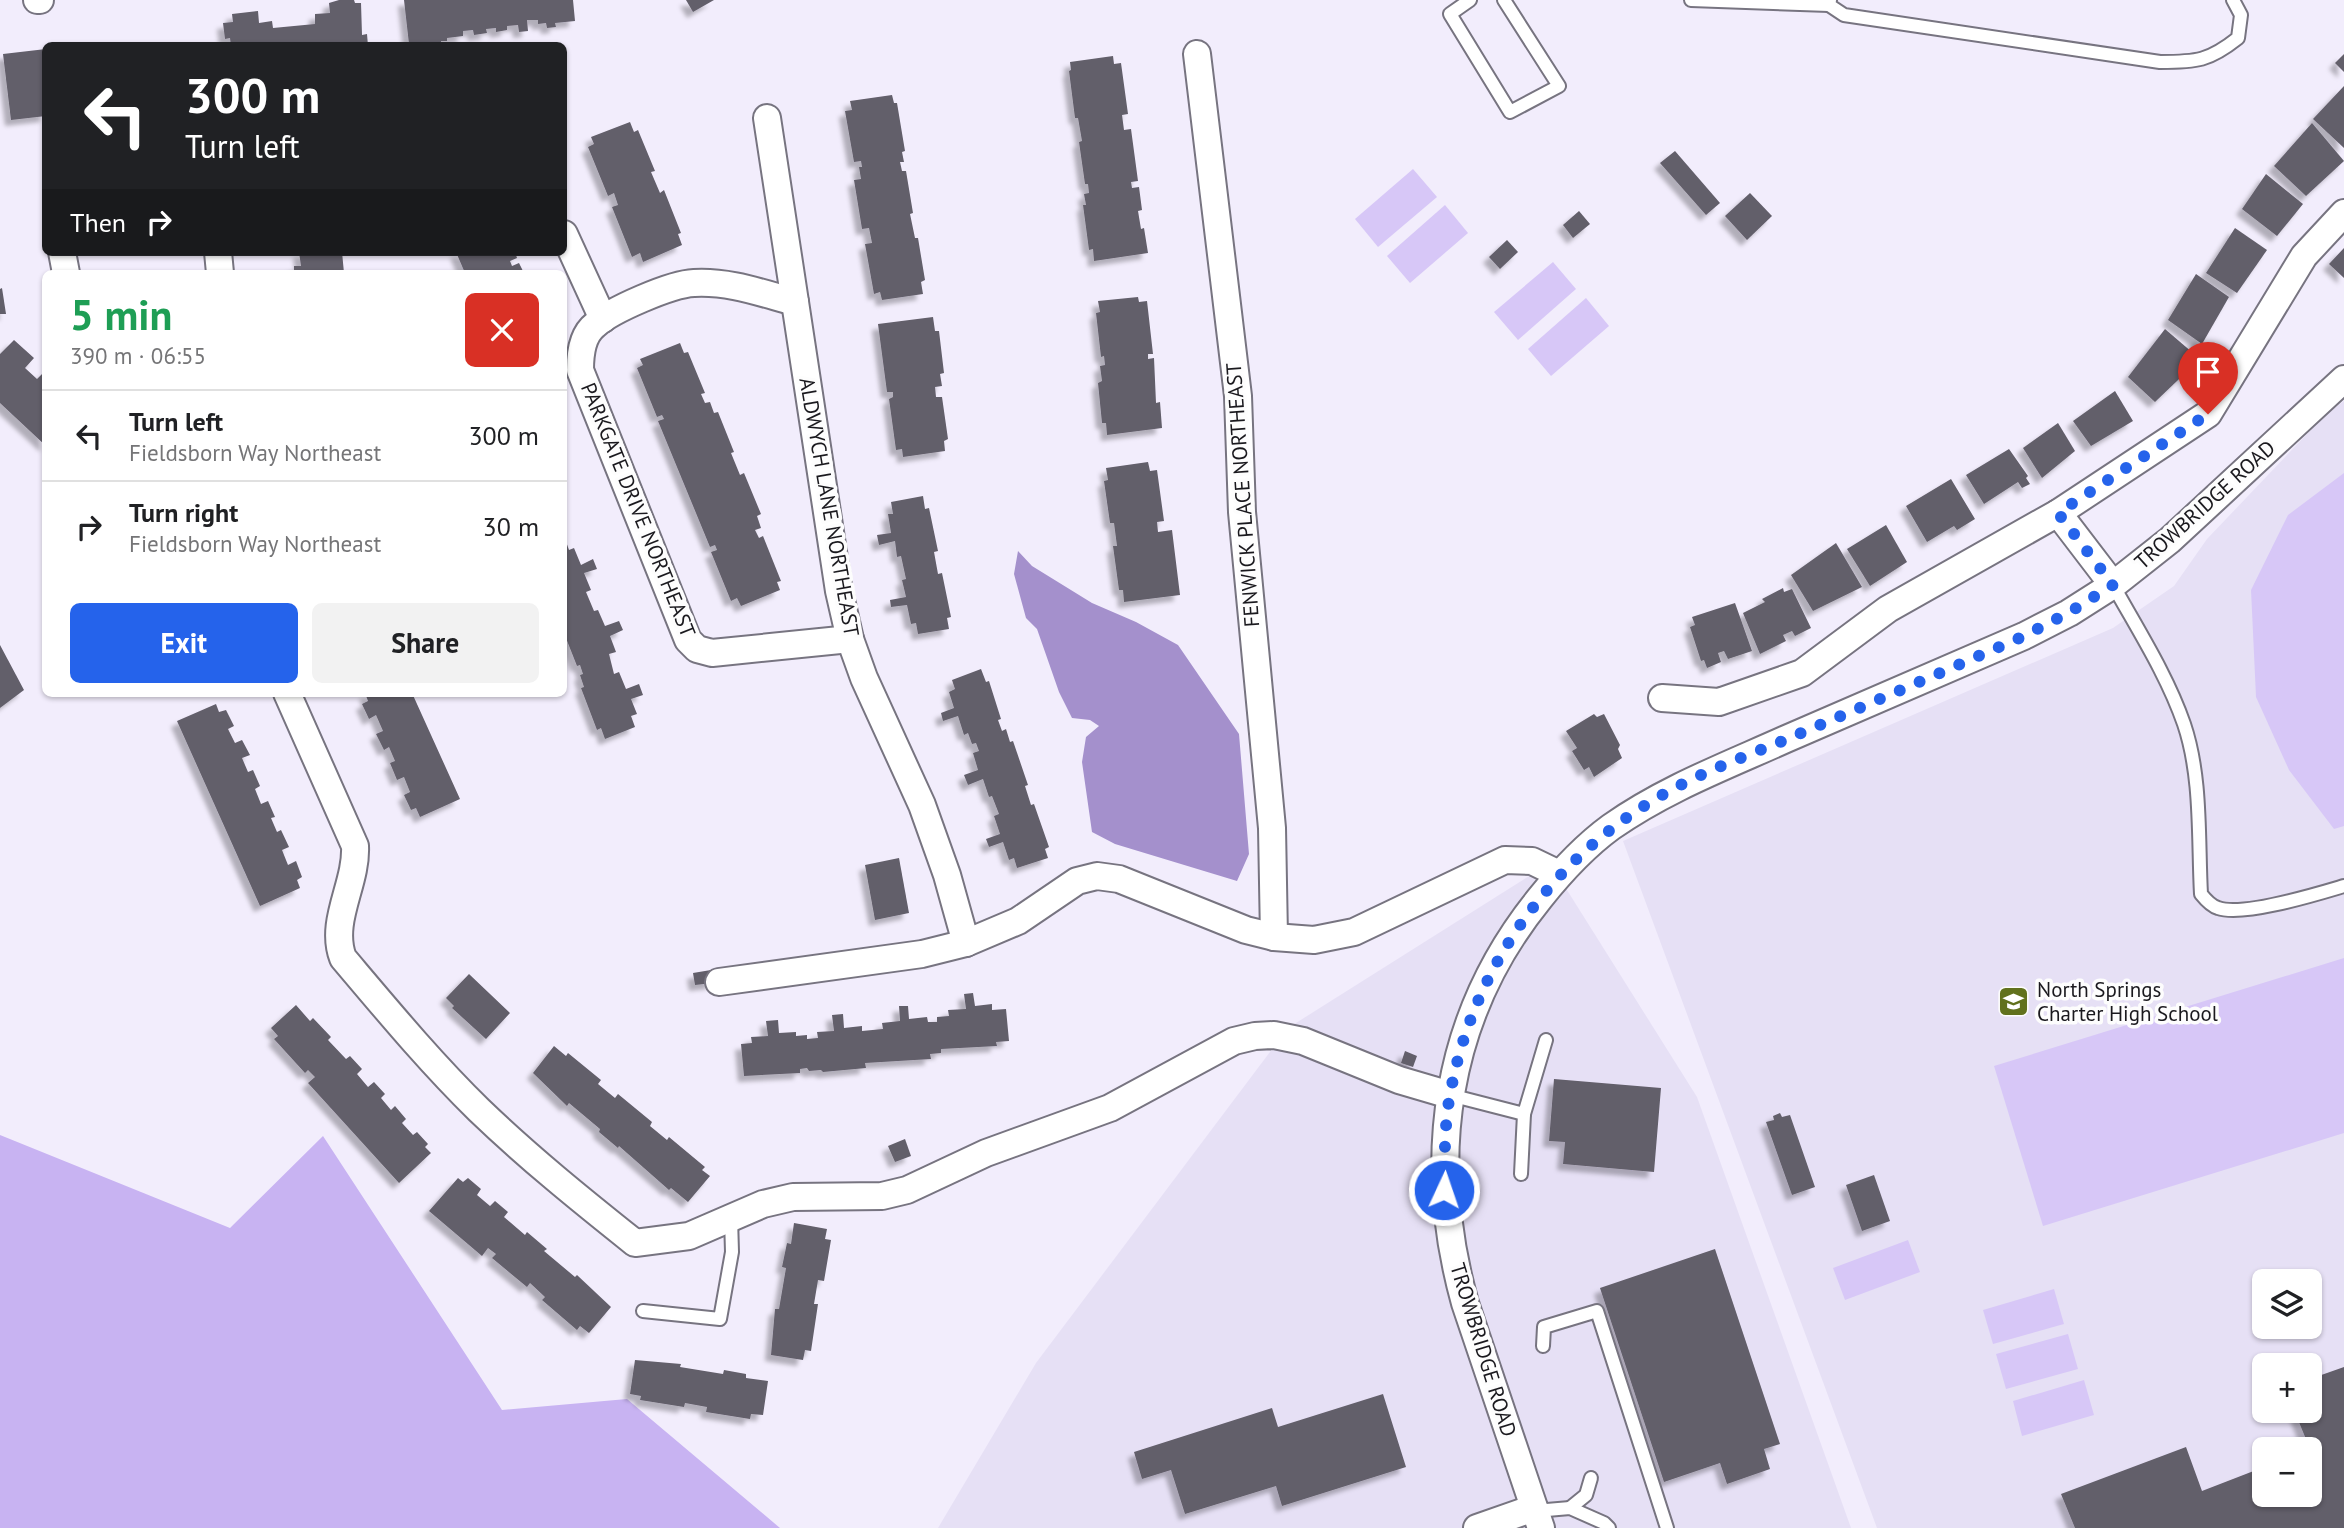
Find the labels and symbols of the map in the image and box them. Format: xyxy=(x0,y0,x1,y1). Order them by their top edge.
pin xyxy=(2178,342,2238,414)
street label: FENWICK PLACE NORTHEAST xyxy=(1220,362,1265,628)
street label: ALDWYCH LANE NORTHEAST xyxy=(793,375,866,639)
street label: PARKGATE DRIVE NORTHEAST xyxy=(575,379,702,641)
street label: TROWBRIDGE ROAD xyxy=(2129,434,2281,575)
place label: North Springs Charter High School xyxy=(2037,976,2218,1027)
school or university icon: North Springs Charter High School xyxy=(1997,985,2031,1019)
position arrow xyxy=(1407,1153,1481,1227)
street label: TROWBRIDGE ROAD xyxy=(1444,1260,1523,1440)

